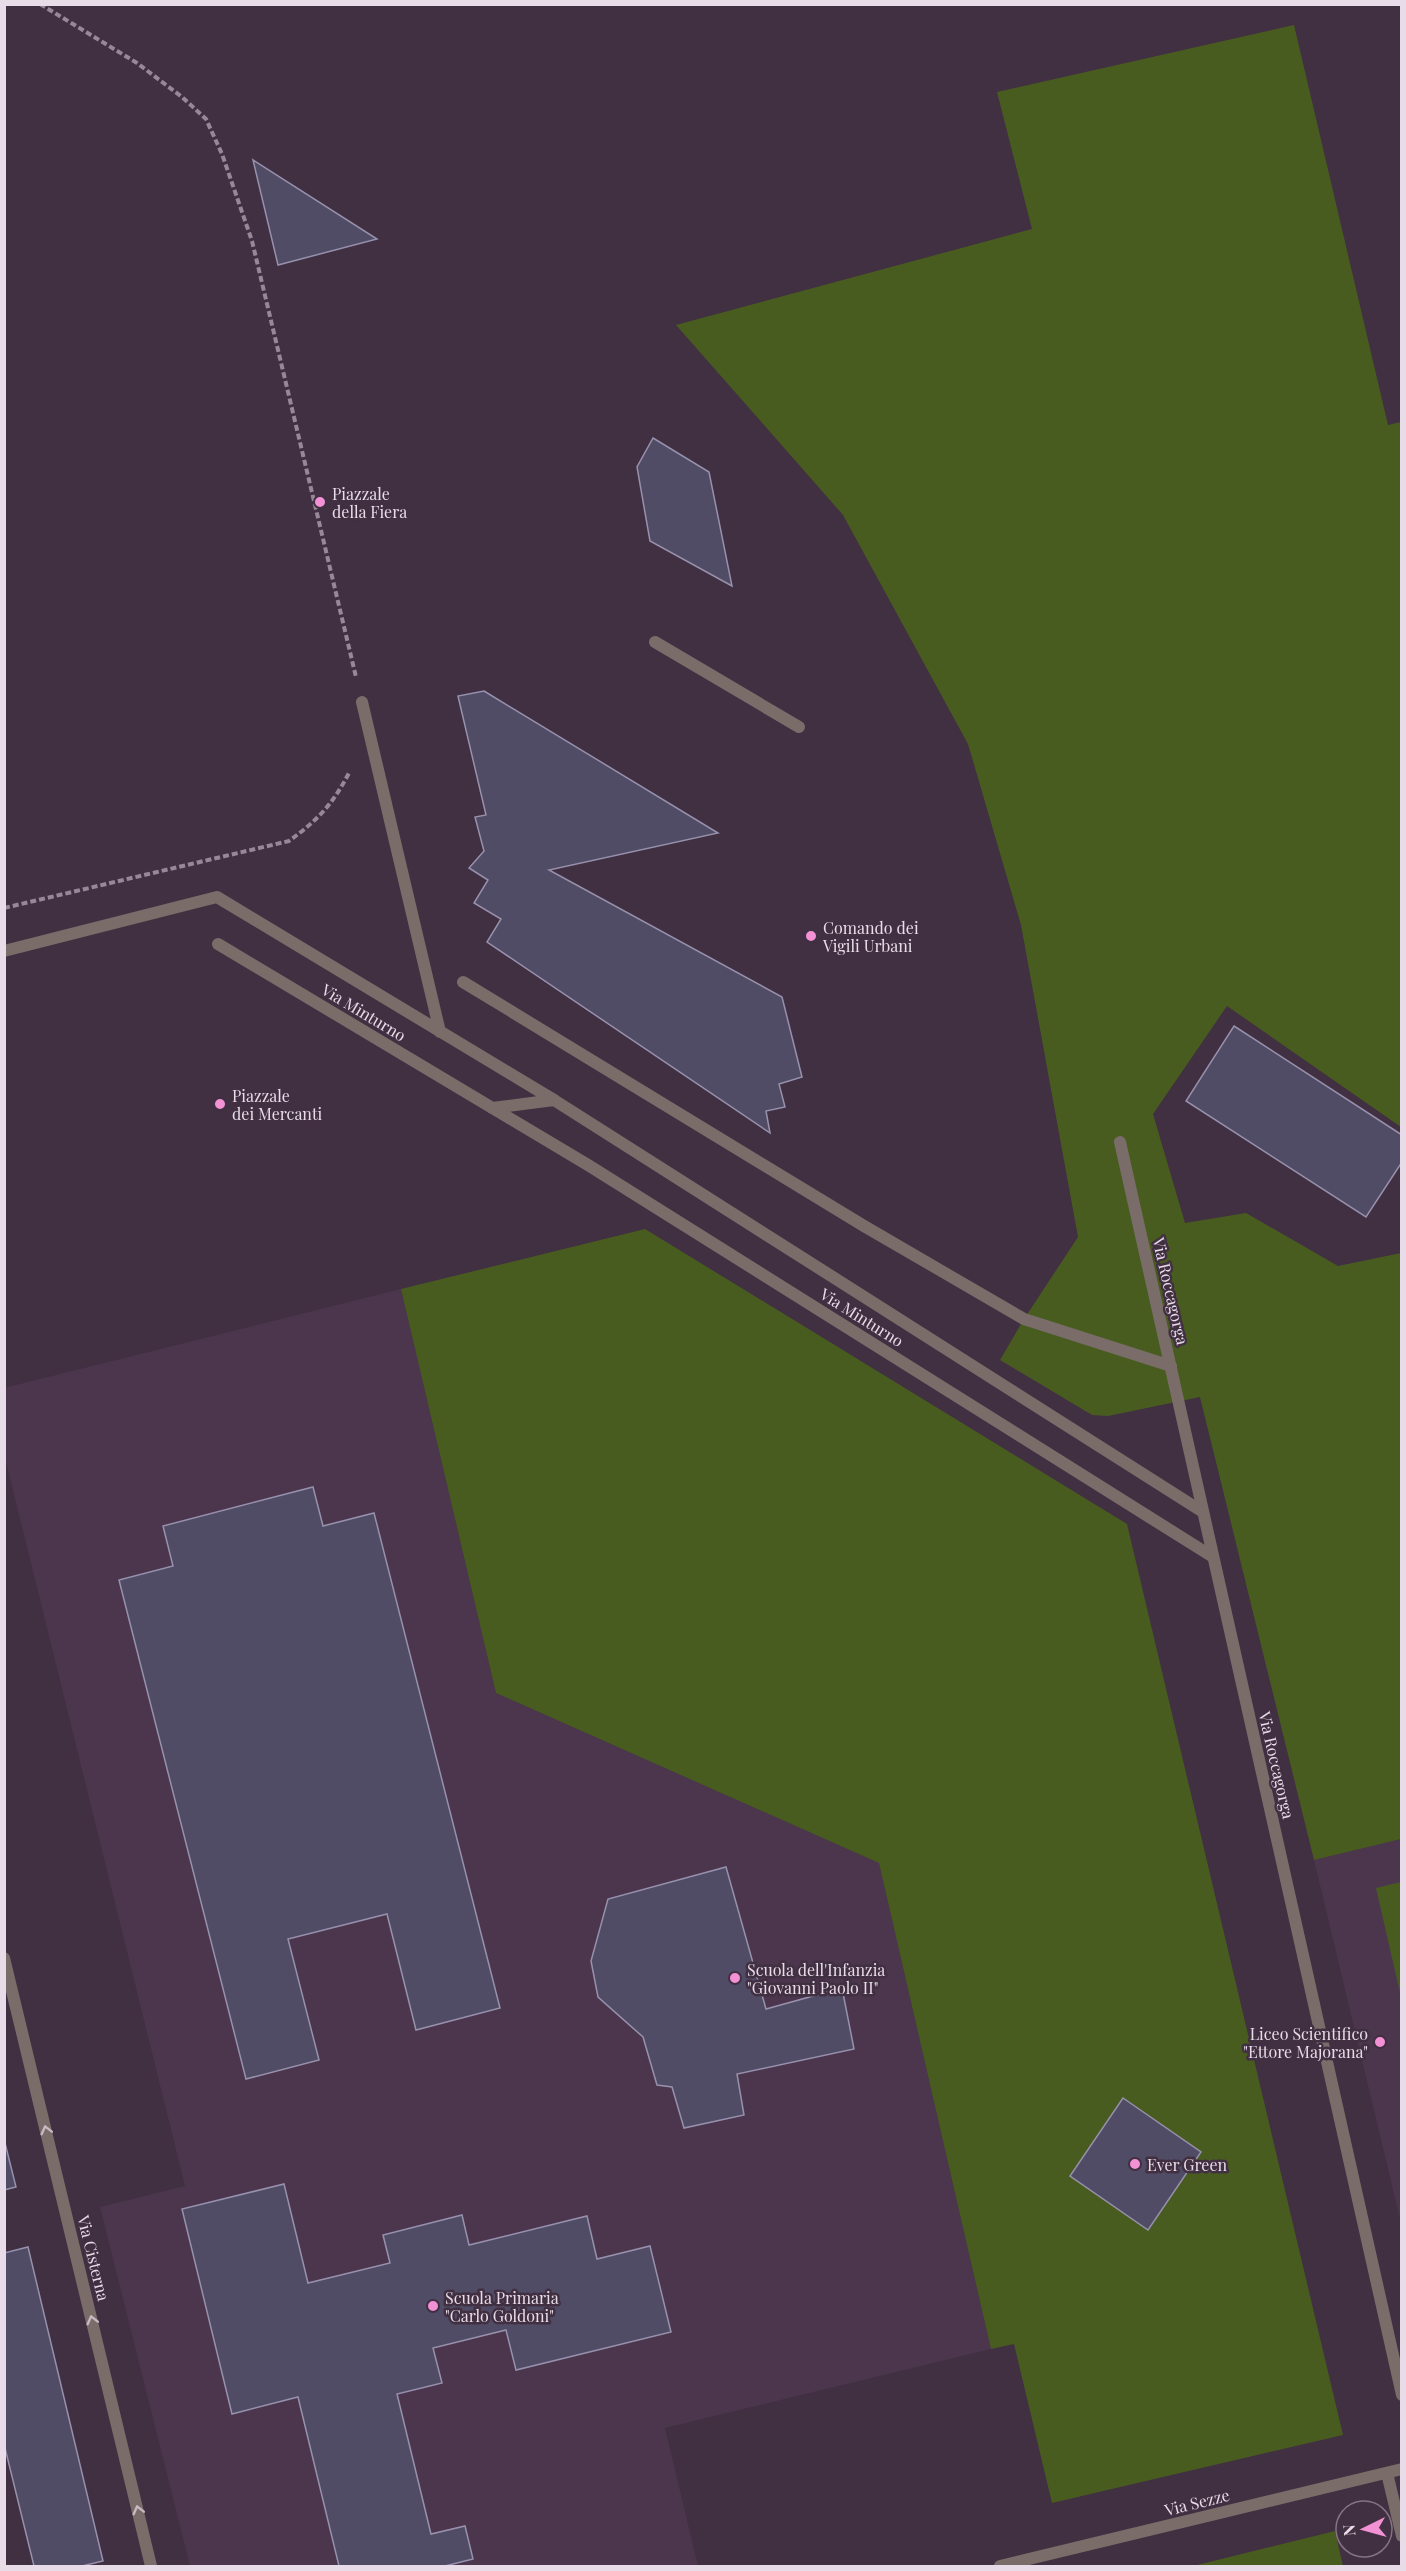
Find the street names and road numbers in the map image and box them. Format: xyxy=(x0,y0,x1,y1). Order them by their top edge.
street label: Via Minturno xyxy=(317,978,410,1045)
street label: Via Roccagorga xyxy=(1148,1234,1194,1347)
street label: Via Minturno xyxy=(815,1282,908,1351)
street label: Via Roccagorga xyxy=(1254,1708,1300,1821)
street label: Via Cisterna xyxy=(73,2212,115,2303)
street label: Via Sezze xyxy=(1161,2484,1232,2520)

